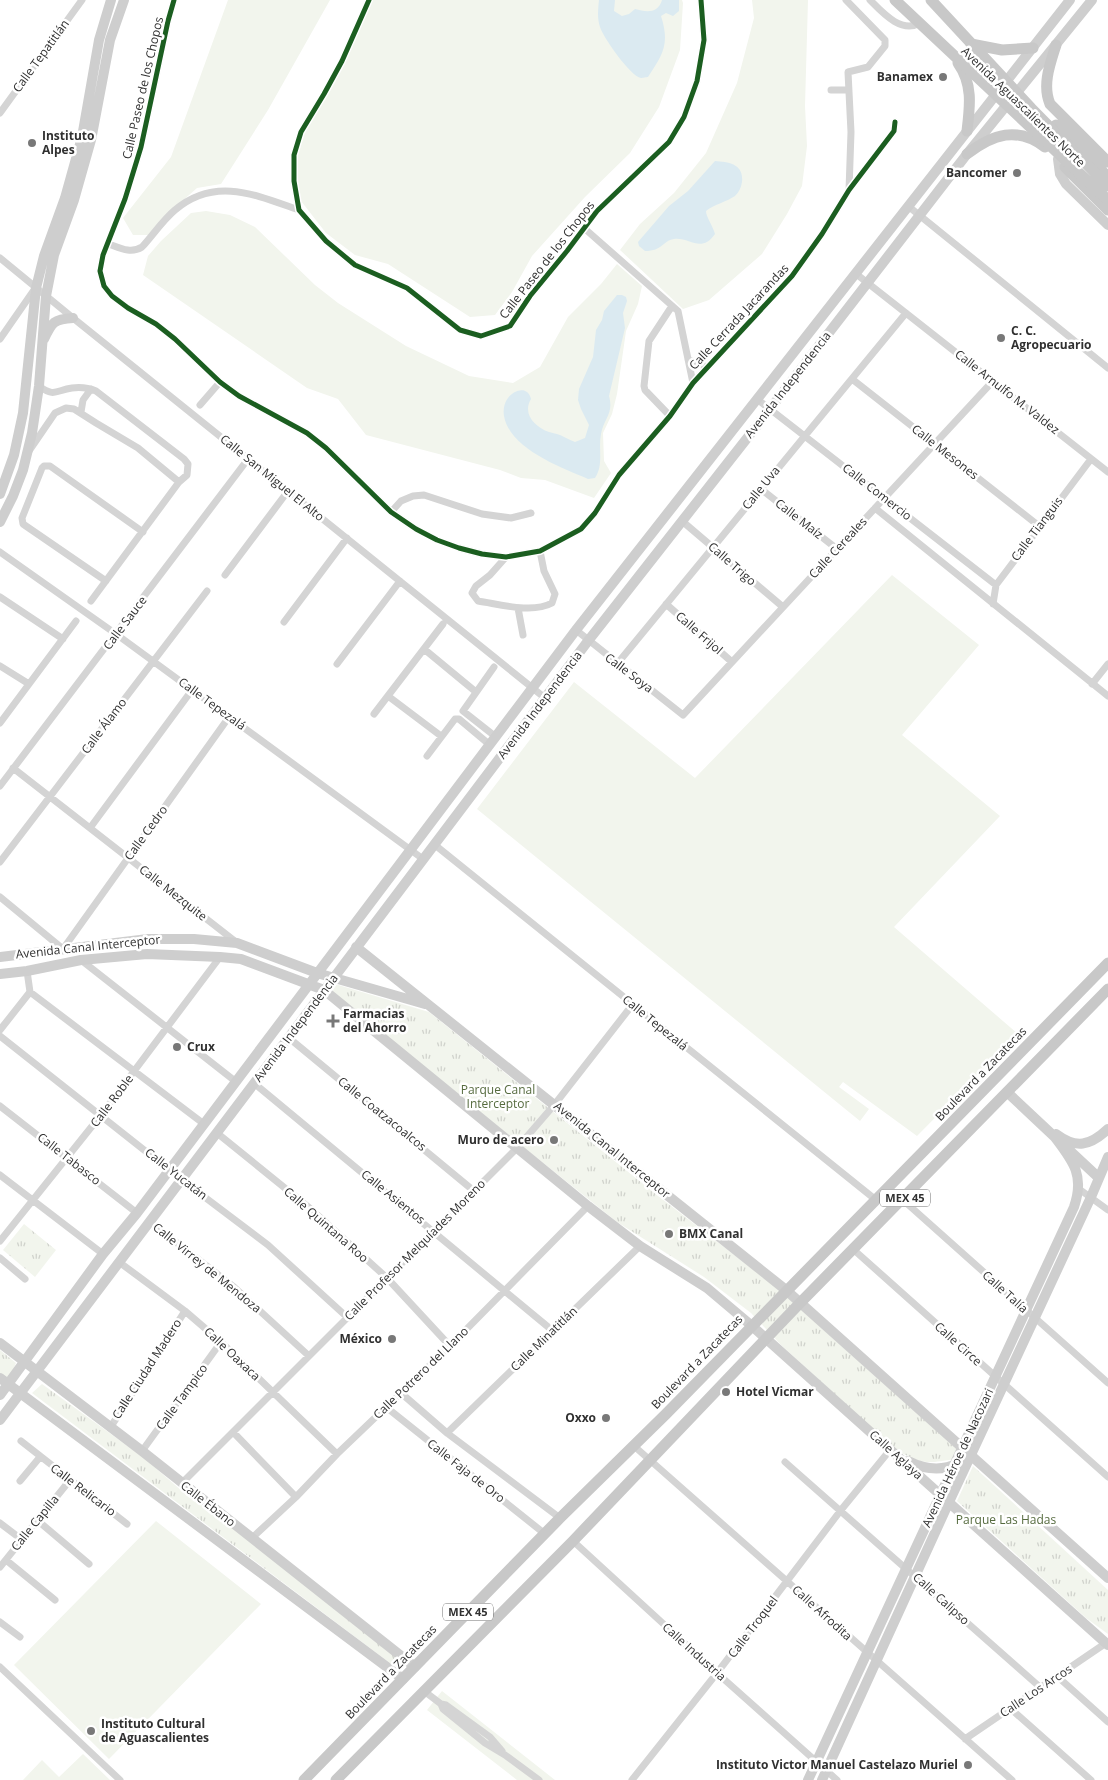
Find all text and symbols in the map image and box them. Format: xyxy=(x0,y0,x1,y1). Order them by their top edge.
street label: Calle Paseo de los Chopos xyxy=(118,15,167,161)
street label: Calle Tepatitlán xyxy=(8,16,73,96)
street label: Avenida Aguascalientes Norte xyxy=(958,43,1089,171)
place label: Banamex xyxy=(877,68,933,85)
marker: Banamex xyxy=(937,71,949,83)
place label: Instituto Alpes xyxy=(42,127,94,158)
marker: Instituto Alpes xyxy=(26,137,38,149)
place label: Bancomer xyxy=(946,164,1008,181)
marker: Bancomer xyxy=(1011,167,1023,179)
street label: Calle Paseo de los Chopos xyxy=(495,197,598,322)
street label: Calle Cerrada Jacarandas xyxy=(685,260,792,373)
place label: C. C. Agropecuario xyxy=(1011,322,1091,353)
street label: Avenida Independencia xyxy=(741,328,835,442)
marker: C. C. Agropecuario xyxy=(995,332,1007,344)
street label: Calle Arnulfo M. Valdez xyxy=(951,345,1063,438)
street label: Calle Mesones xyxy=(908,420,982,483)
street label: Calle San Miguel El Alto xyxy=(217,430,328,525)
street label: Calle Comercio xyxy=(839,459,916,524)
street label: Calle Uva xyxy=(738,462,783,513)
street label: Calle Tianguis xyxy=(1007,493,1067,564)
street label: Calle Maíz xyxy=(772,495,827,543)
street label: Calle Cereales xyxy=(805,513,871,582)
street label: Calle Trigo xyxy=(705,538,760,589)
street label: Calle Sauce xyxy=(99,592,151,653)
street label: Calle Frijol xyxy=(672,607,727,658)
street label: Avenida Independencia xyxy=(493,647,586,762)
street label: Calle Soya xyxy=(602,649,657,696)
street label: Calle Tepezalá xyxy=(175,673,249,734)
street label: Calle Álamo xyxy=(77,694,130,757)
street label: Calle Cedro xyxy=(120,802,171,864)
street label: Calle Mezquite xyxy=(136,861,211,925)
street label: Avenida Canal Interceptor xyxy=(15,930,161,963)
street label: Avenida Independencia xyxy=(249,970,342,1085)
street label: Calle Tepezalá xyxy=(619,991,692,1054)
place label: Farmacias del Ahorro xyxy=(343,1005,406,1036)
marker: Farmacias del Ahorro xyxy=(327,1015,339,1027)
street label: Boulevard a Zacatecas xyxy=(931,1023,1030,1125)
place label: Crux xyxy=(187,1038,215,1055)
marker: Crux xyxy=(171,1041,183,1053)
street label: Calle Roble xyxy=(86,1071,137,1131)
street label: Calle Coatzacoalcos xyxy=(334,1073,430,1155)
park label: Parque Canal Interceptor xyxy=(461,1081,535,1112)
street label: Avenida Canal Interceptor xyxy=(551,1097,674,1202)
street label: Calle Tabasco xyxy=(34,1128,105,1189)
place label: Muro de acero xyxy=(458,1131,544,1148)
marker: Muro de acero xyxy=(548,1134,560,1146)
street label: Calle Yucatán xyxy=(142,1144,211,1203)
street label: Calle Asientos xyxy=(358,1166,429,1228)
street label: Calle Profesor Melquíades Moreno xyxy=(340,1175,489,1324)
street label: Calle Quintana Roo xyxy=(280,1183,372,1266)
road number: MEX 45 xyxy=(880,1190,930,1206)
street label: Calle Virrey de Mendoza xyxy=(150,1219,265,1317)
place label: BMX Canal xyxy=(679,1225,743,1242)
marker: BMX Canal xyxy=(663,1228,675,1240)
street label: Calle Talía xyxy=(979,1267,1032,1317)
street label: Calle Minatitlán xyxy=(507,1302,581,1375)
street label: Boulevard a Zacatecas xyxy=(647,1311,746,1413)
street label: Calle Ciudad Madero xyxy=(108,1315,185,1422)
street label: Calle Circe xyxy=(931,1318,986,1370)
street label: Calle Oaxaca xyxy=(200,1323,264,1384)
street label: Calle Potrero del Llano xyxy=(369,1323,472,1423)
place label: México xyxy=(339,1330,382,1347)
marker: México xyxy=(386,1333,398,1345)
street label: Calle Tampico xyxy=(152,1360,211,1433)
place label: Hotel Vicmar xyxy=(736,1383,814,1400)
marker: Hotel Vicmar xyxy=(720,1386,732,1398)
street label: Avenida Héroe de Nacozari xyxy=(918,1386,997,1530)
place label: Oxxo xyxy=(565,1409,596,1426)
marker: Oxxo xyxy=(600,1412,612,1424)
street label: Calle Aglaya xyxy=(866,1426,927,1483)
street label: Calle Faja de Oro xyxy=(424,1435,509,1506)
street label: Calle Relicario xyxy=(47,1459,120,1520)
street label: Calle Ébano xyxy=(177,1477,239,1530)
street label: Calle Capilla xyxy=(7,1491,62,1554)
park label: Parque Las Hadas xyxy=(956,1511,1056,1528)
street label: Calle Calipso xyxy=(909,1569,973,1629)
street label: Calle Afrodita xyxy=(789,1581,856,1644)
street label: Calle Troquel xyxy=(724,1592,781,1661)
road number: MEX 45 xyxy=(443,1604,493,1620)
street label: Calle Industria xyxy=(659,1618,730,1685)
street label: Boulevard a Zacatecas xyxy=(341,1621,440,1723)
street label: Calle Los Arcos xyxy=(996,1660,1075,1721)
place label: Instituto Cultural de Aguascalientes xyxy=(101,1715,209,1746)
marker: Instituto Cultural de Aguascalientes xyxy=(85,1725,97,1737)
place label: Instituto Victor Manuel Castelazo Muriel xyxy=(716,1756,958,1773)
marker: Instituto Victor Manuel Castelazo Muriel xyxy=(962,1759,974,1771)

